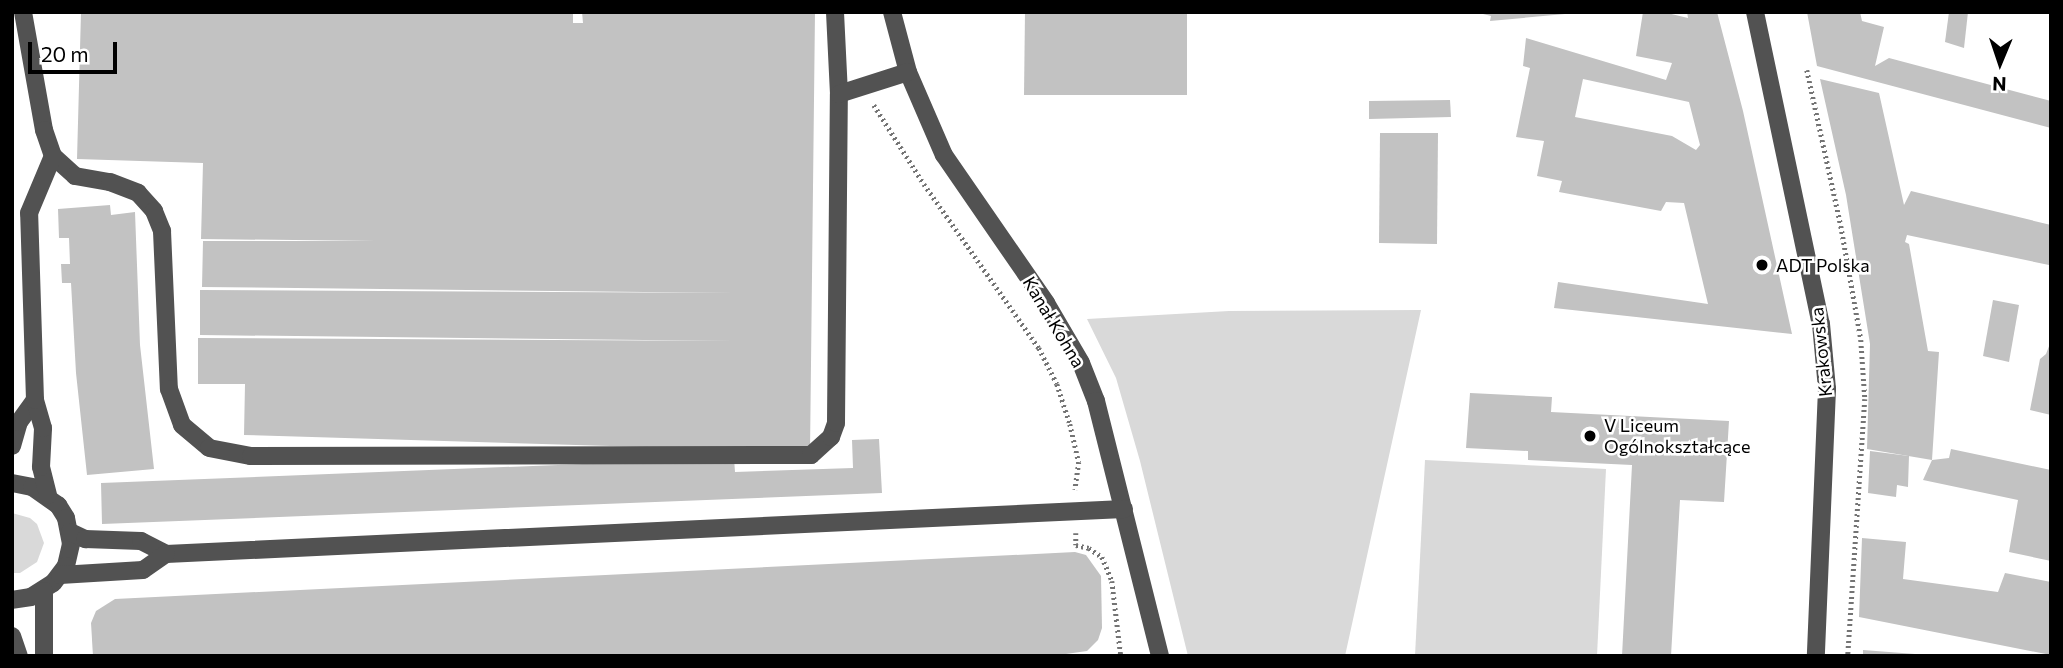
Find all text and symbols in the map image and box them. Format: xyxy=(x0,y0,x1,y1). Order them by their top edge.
scale bar xyxy=(32,28,121,72)
north arrow xyxy=(1965,28,2035,98)
text: 20 m xyxy=(41,41,89,66)
text: N xyxy=(1992,73,2007,96)
place label: ADT Polska xyxy=(1776,254,1870,276)
marker: ADT Polska xyxy=(1754,257,1770,273)
street label: Kanał Kohna xyxy=(1018,273,1090,371)
street label: Krakowska xyxy=(1806,306,1836,398)
place label: V Liceum Ogólnokształcące xyxy=(1604,415,1751,458)
marker: V Liceum Ogólnokształcące xyxy=(1582,428,1598,444)

